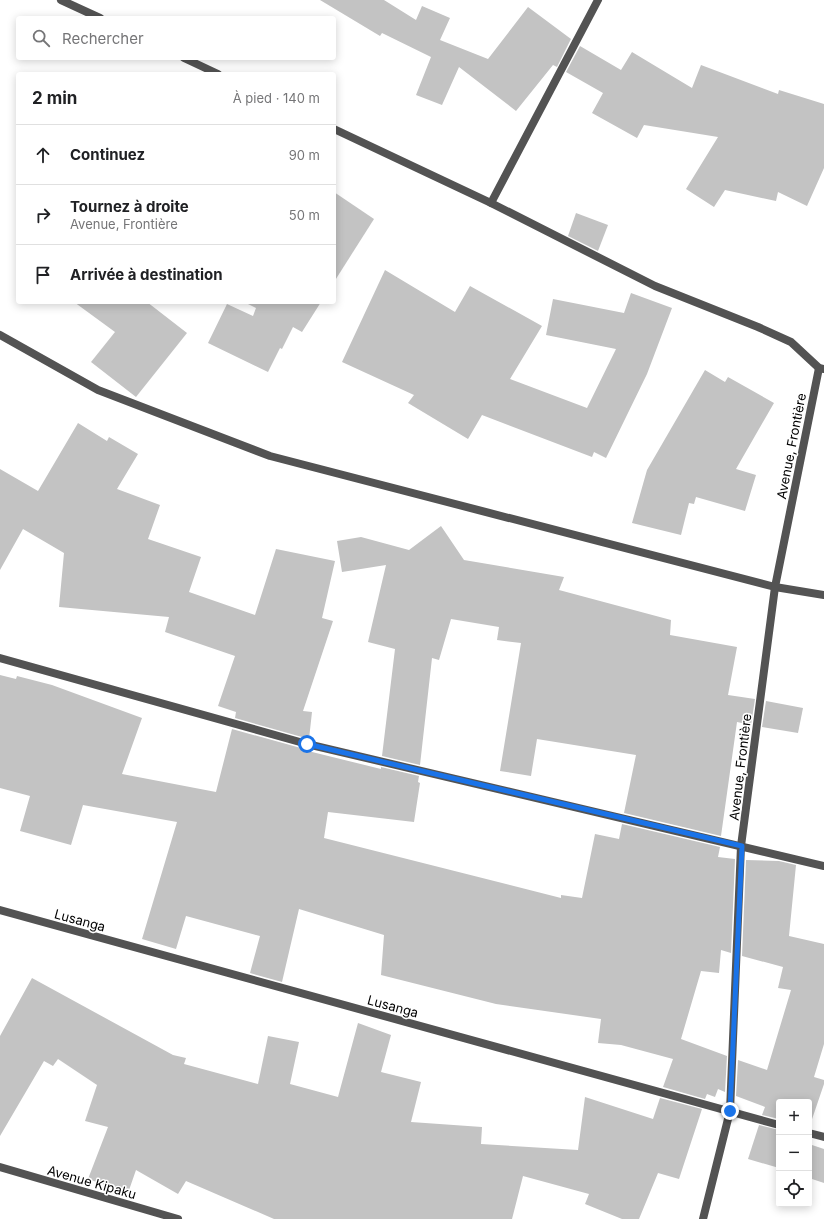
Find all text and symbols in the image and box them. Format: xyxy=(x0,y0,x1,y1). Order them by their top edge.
search box xyxy=(16,16,336,60)
icon: search xyxy=(30,27,52,49)
text: Rechercher xyxy=(62,29,144,48)
text: 2 min xyxy=(32,88,77,108)
text: À pied · 140 m xyxy=(233,90,320,106)
icon: ahead xyxy=(32,144,54,166)
text: Continuez xyxy=(70,145,145,164)
text: 90 m xyxy=(289,147,320,163)
text: Tournez à droite xyxy=(70,197,189,216)
icon: right xyxy=(32,204,54,226)
text: 50 m xyxy=(289,207,320,223)
text: Avenue, Frontière xyxy=(70,216,178,232)
icon: arrive xyxy=(32,264,54,286)
text: Arrivée à destination xyxy=(70,265,223,284)
street label: Avenue, Frontière xyxy=(773,392,809,500)
street label: Avenue, Frontière xyxy=(725,713,755,821)
route start xyxy=(298,735,316,753)
street label: Lusanga xyxy=(53,906,107,934)
street label: Lusanga xyxy=(366,992,420,1020)
map controls xyxy=(776,1099,812,1207)
button: + xyxy=(776,1099,812,1135)
route end xyxy=(721,1102,739,1120)
button: − xyxy=(776,1135,812,1171)
street label: Avenue Kipaku xyxy=(46,1162,138,1202)
button: locate xyxy=(776,1171,812,1207)

